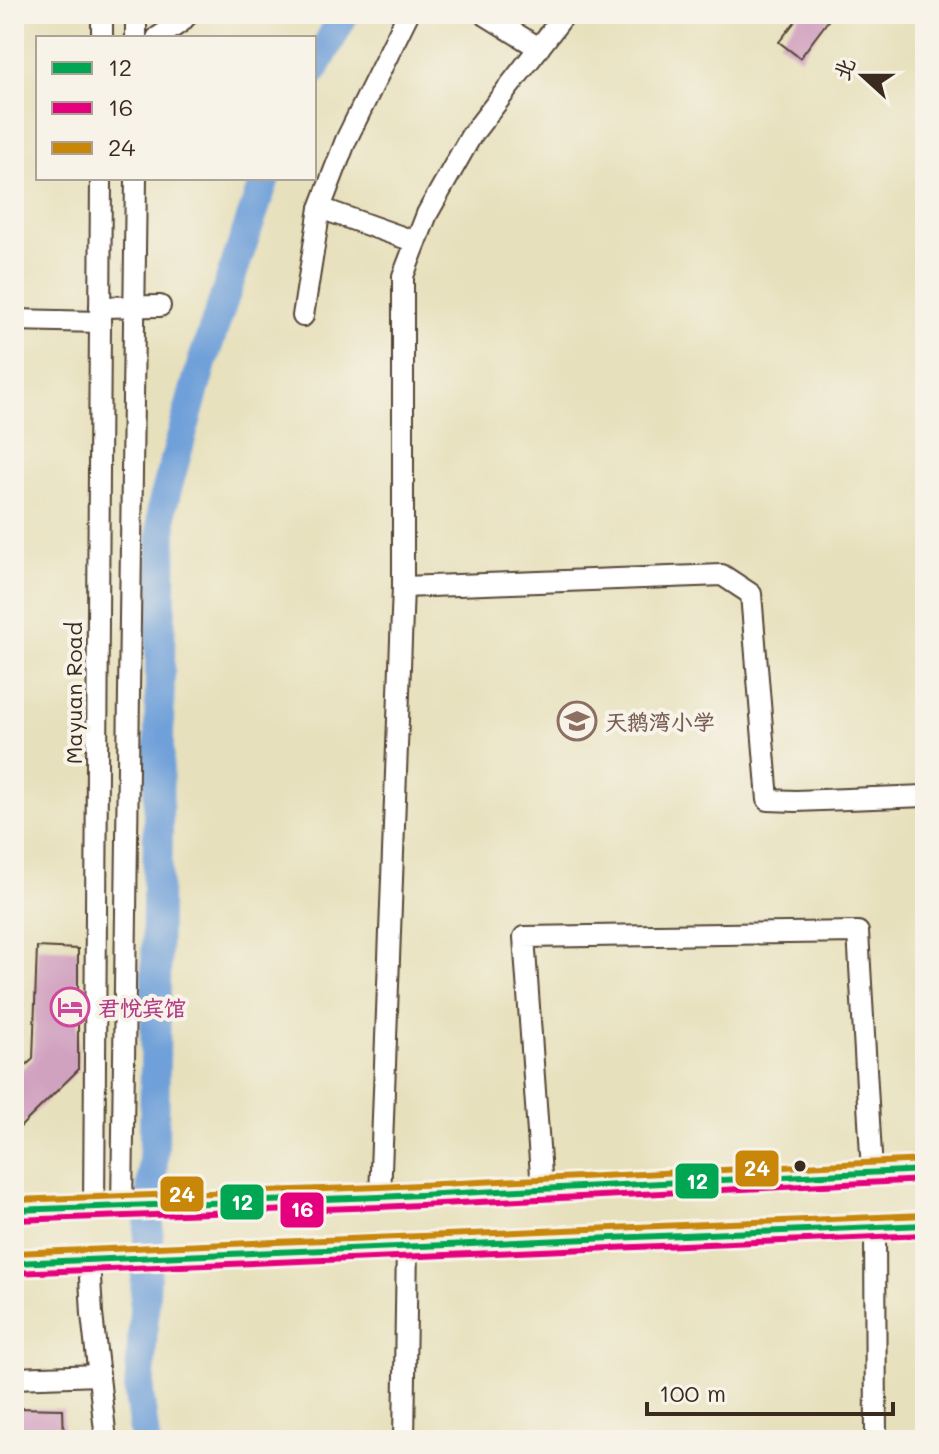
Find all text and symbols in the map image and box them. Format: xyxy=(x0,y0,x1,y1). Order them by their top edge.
legend xyxy=(36,36,316,180)
north arrow xyxy=(823,36,903,116)
text: 12 xyxy=(108,51,132,82)
text: 北 xyxy=(826,53,861,84)
text: 16 xyxy=(108,91,133,122)
text: 24 xyxy=(108,131,135,162)
street label: Mayuan Road xyxy=(59,622,88,764)
school or university icon: 天鹅湾小学 xyxy=(556,700,598,742)
place label: 天鹅湾小学 xyxy=(605,707,715,736)
hotel icon: 君悦宾馆 xyxy=(49,986,91,1028)
place label: 君悦宾馆 xyxy=(98,993,186,1022)
line badge: 24 xyxy=(734,1149,780,1188)
text: 24 xyxy=(744,1153,770,1182)
unlabelled marker xyxy=(792,1158,808,1174)
line badge: 12 xyxy=(674,1162,720,1200)
text: 12 xyxy=(686,1166,708,1195)
line badge: 24 xyxy=(159,1175,205,1213)
text: 24 xyxy=(169,1179,195,1208)
line badge: 12 xyxy=(219,1183,265,1221)
text: 12 xyxy=(231,1187,253,1216)
line badge: 16 xyxy=(279,1191,325,1229)
text: 16 xyxy=(290,1194,314,1223)
scale bar xyxy=(647,1366,893,1416)
text: 100 m xyxy=(659,1377,726,1408)

